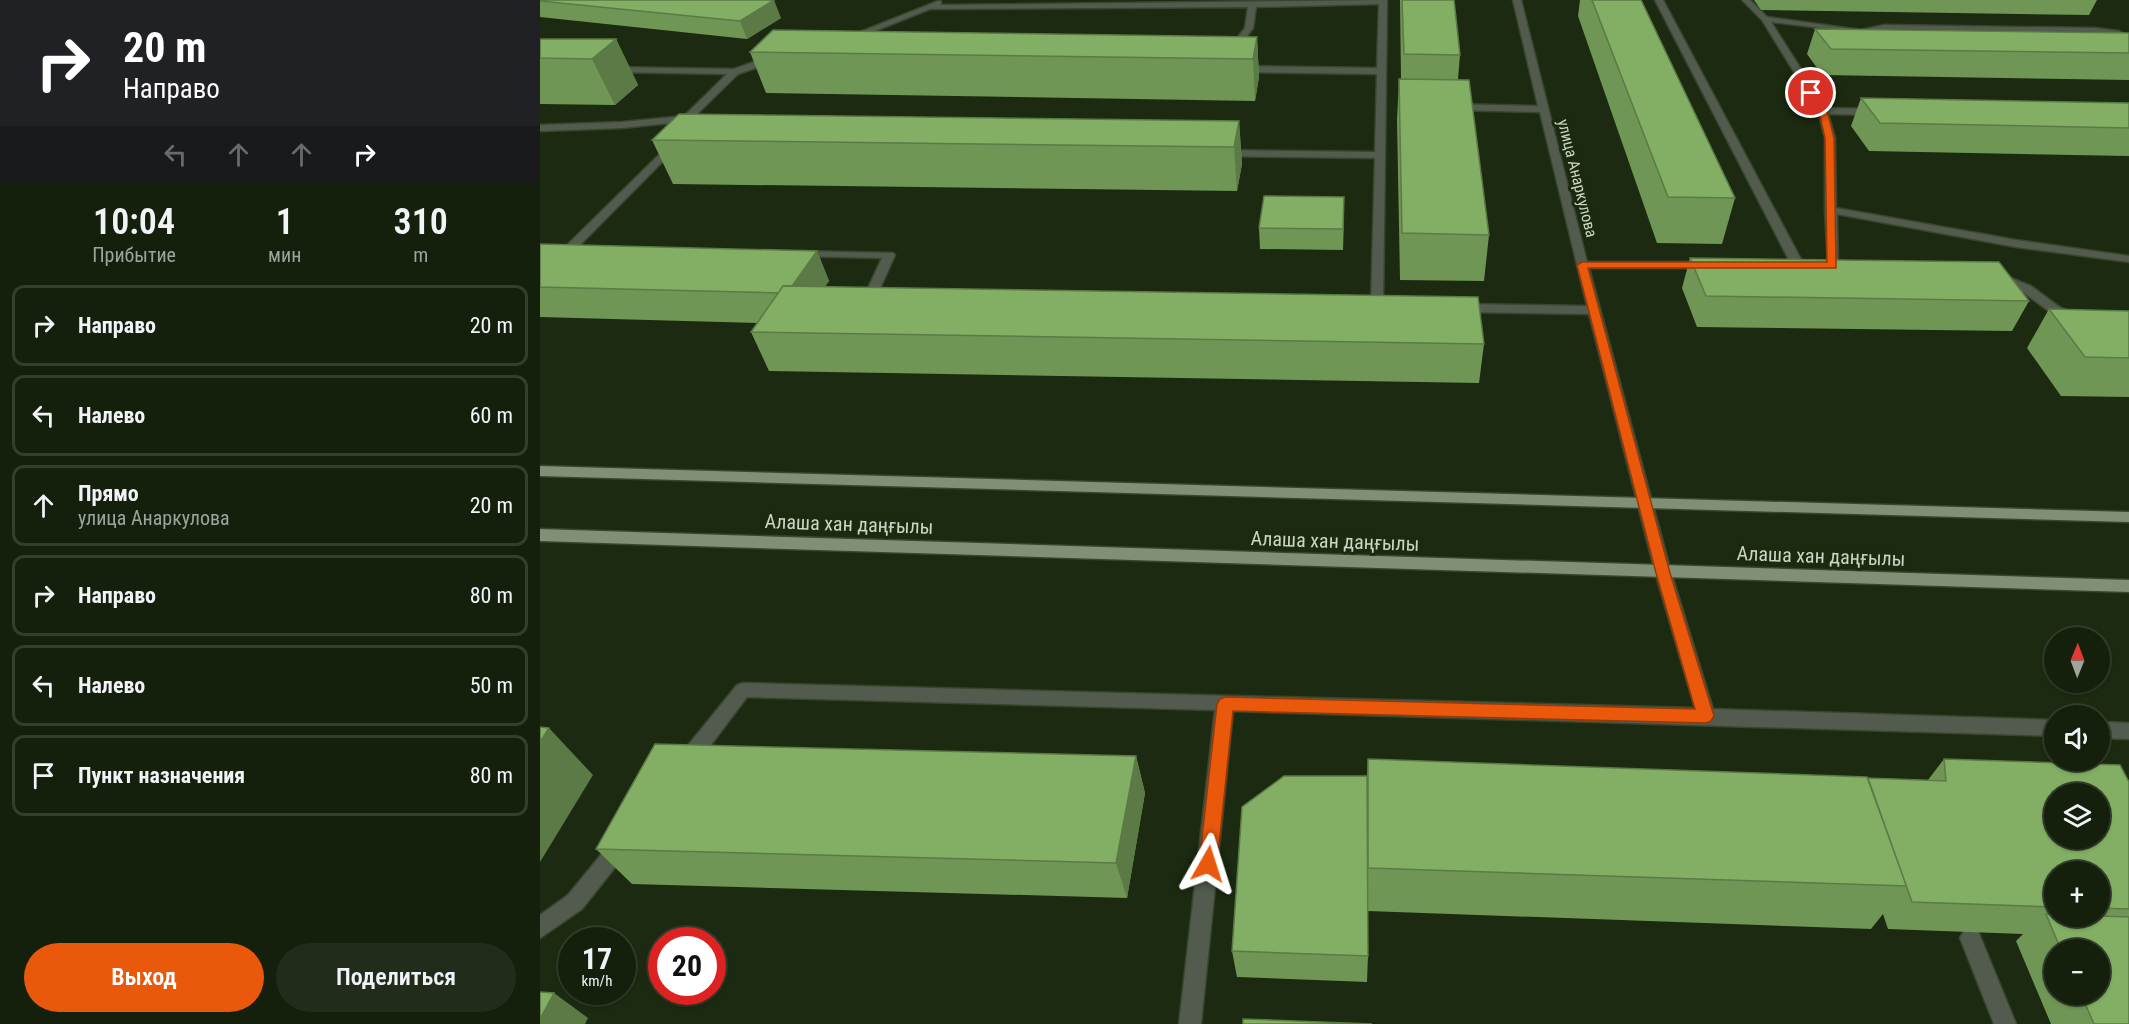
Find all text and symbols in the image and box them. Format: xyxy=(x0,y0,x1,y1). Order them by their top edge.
text: 20 m xyxy=(123,23,206,72)
icon: right xyxy=(24,24,102,102)
pin xyxy=(1785,67,1836,118)
text: Направо xyxy=(123,73,220,105)
icon: arrive xyxy=(1794,76,1827,109)
street label: улица Анаркулова xyxy=(1554,117,1601,239)
icon: left xyxy=(159,138,192,171)
icon: ahead xyxy=(222,138,255,171)
icon: ahead xyxy=(285,138,318,171)
icon: right xyxy=(348,138,381,171)
text: 10:04 xyxy=(93,201,175,243)
text: 1 xyxy=(276,201,294,243)
text: 310 xyxy=(394,201,448,243)
text: Прибытие xyxy=(92,243,176,267)
text: мин xyxy=(268,243,301,267)
text: m xyxy=(413,243,428,267)
icon: right xyxy=(27,309,60,342)
text: Направо xyxy=(78,313,156,338)
text: 20 m xyxy=(470,313,513,338)
icon: left xyxy=(27,399,60,432)
text: Налево xyxy=(78,403,145,428)
text: 60 m xyxy=(470,403,513,428)
text: Прямо xyxy=(78,481,139,506)
icon: ahead xyxy=(27,489,60,522)
text: 20 m xyxy=(470,493,513,518)
text: улица Анаркулова xyxy=(78,506,230,530)
street label: Алаша хан даңғылы xyxy=(764,509,934,539)
street label: Алаша хан даңғылы xyxy=(1250,526,1420,556)
street label: Алаша хан даңғылы xyxy=(1736,541,1906,571)
icon: right xyxy=(27,579,60,612)
text: Направо xyxy=(78,583,156,608)
text: 80 m xyxy=(470,583,513,608)
north arrow xyxy=(2044,627,2110,693)
map controls xyxy=(2044,627,2110,1005)
icon: left xyxy=(27,669,60,702)
text: Налево xyxy=(78,673,145,698)
text: 50 m xyxy=(470,673,513,698)
button: sound xyxy=(2044,705,2110,771)
icon: arrive xyxy=(27,759,60,792)
text: Пункт назначения xyxy=(78,763,245,788)
text: 80 m xyxy=(470,763,513,788)
button: layers xyxy=(2044,783,2110,849)
position arrow xyxy=(1176,832,1240,896)
button: + xyxy=(2044,861,2110,927)
speed limit sign: 20 xyxy=(648,927,726,1005)
button: − xyxy=(2044,939,2110,1005)
text: 17 xyxy=(582,941,612,976)
button: Выход xyxy=(24,943,264,1012)
button: Поделиться xyxy=(276,943,516,1012)
text: km/h xyxy=(582,972,612,990)

